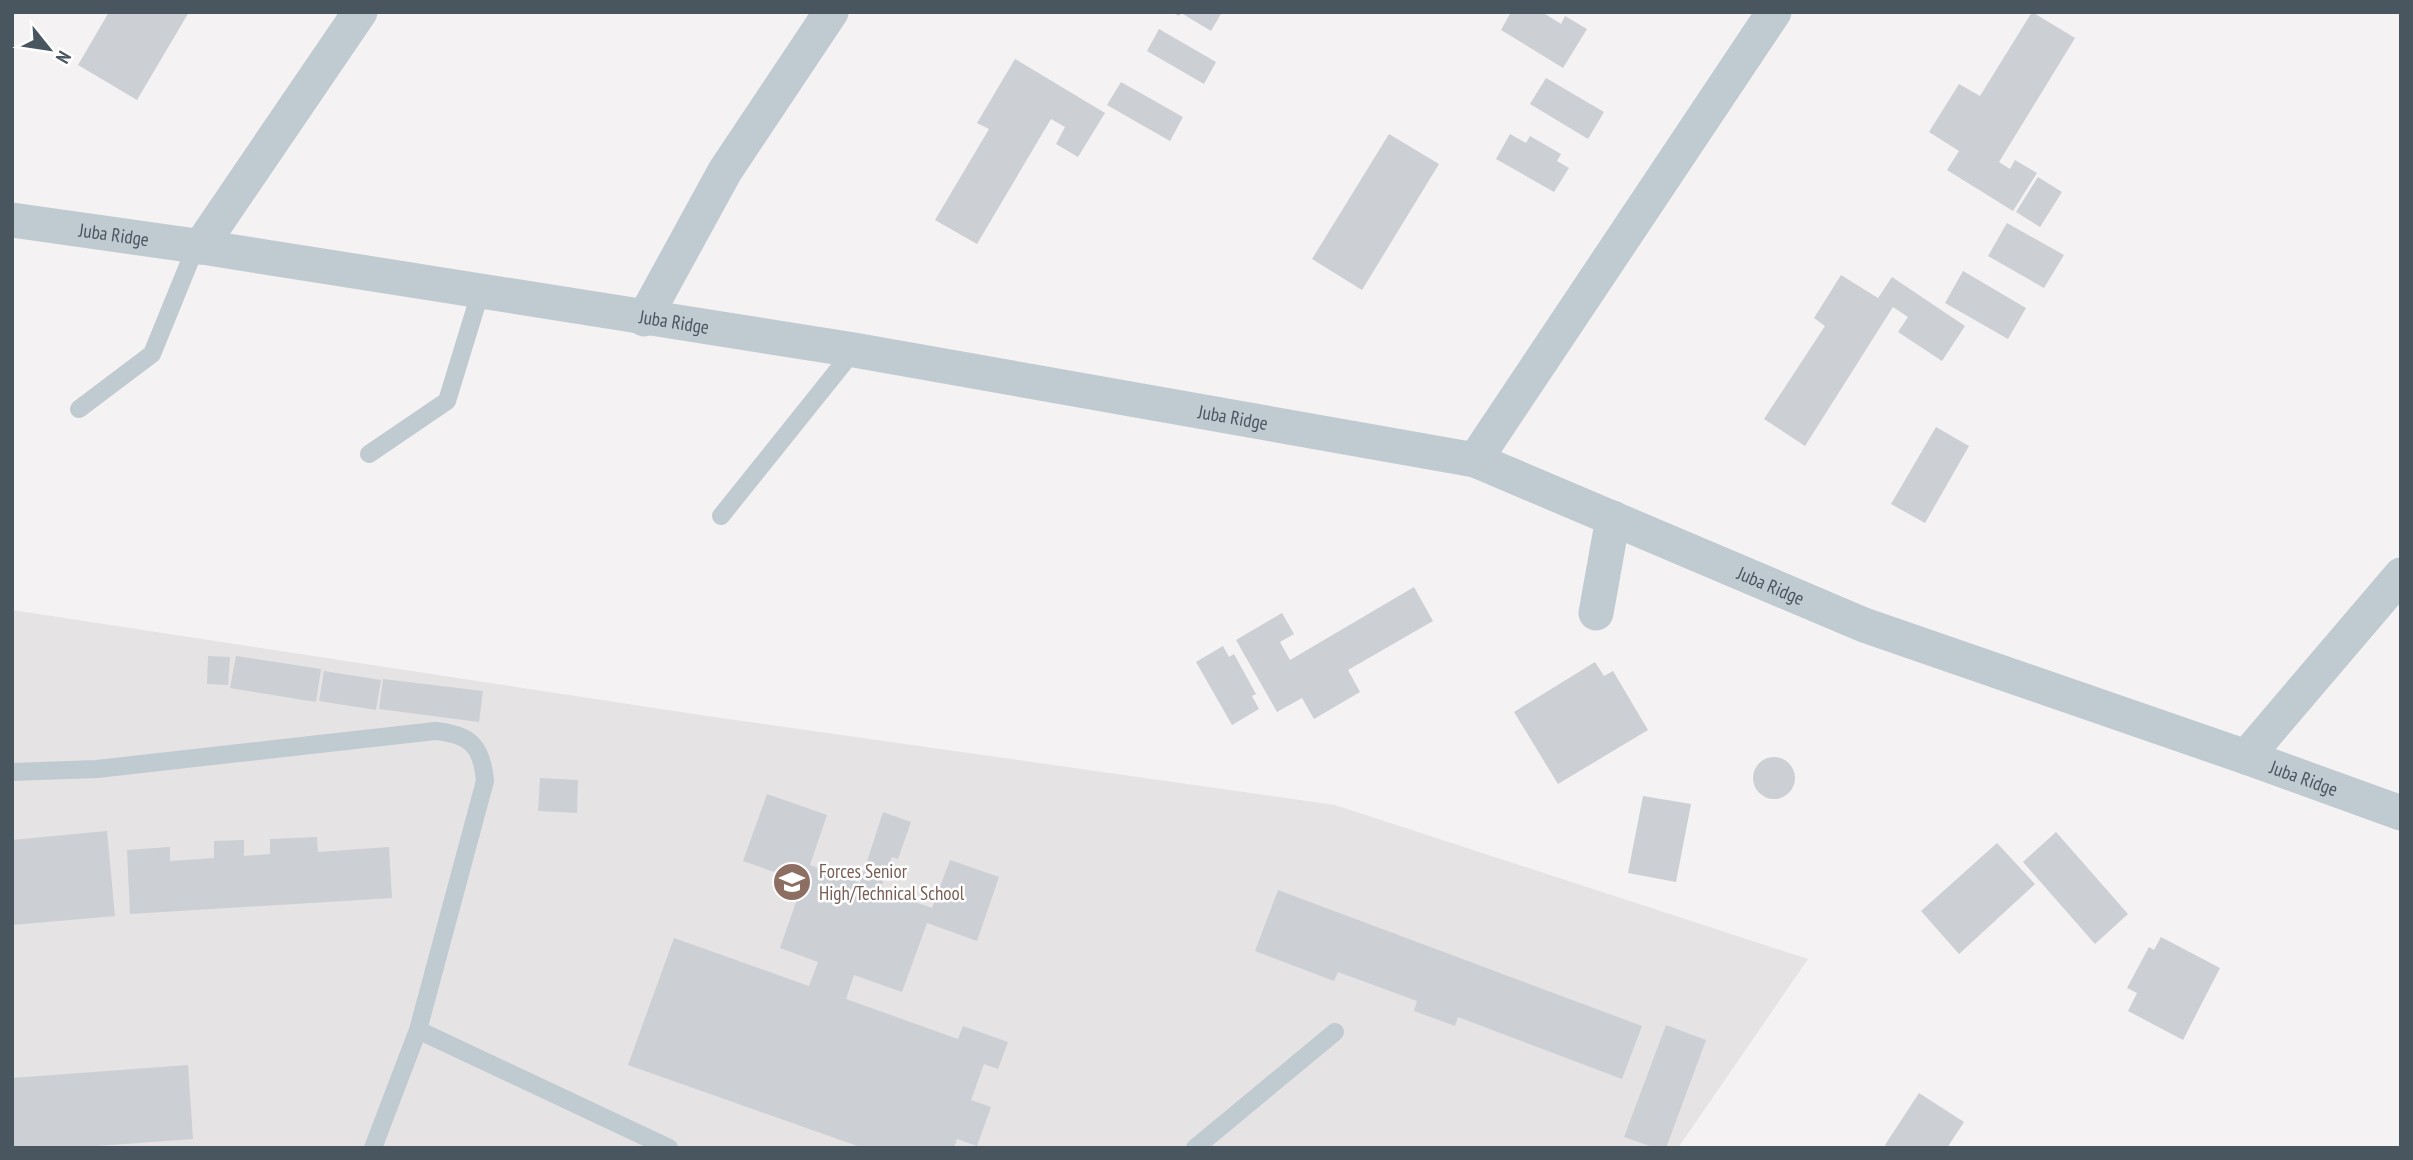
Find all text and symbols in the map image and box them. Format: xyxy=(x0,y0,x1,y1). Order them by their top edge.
north arrow xyxy=(14,14,84,84)
text: N xyxy=(51,47,77,68)
street label: Juba Ridge xyxy=(77,217,151,251)
street label: Juba Ridge xyxy=(637,304,711,339)
street label: Juba Ridge xyxy=(1195,399,1270,435)
street label: Juba Ridge xyxy=(1733,560,1808,610)
street label: Juba Ridge xyxy=(2266,754,2341,801)
place label: Forces Senior High/Technical School xyxy=(819,859,965,905)
school or university icon: Forces Senior High/Technical School xyxy=(771,861,813,903)

